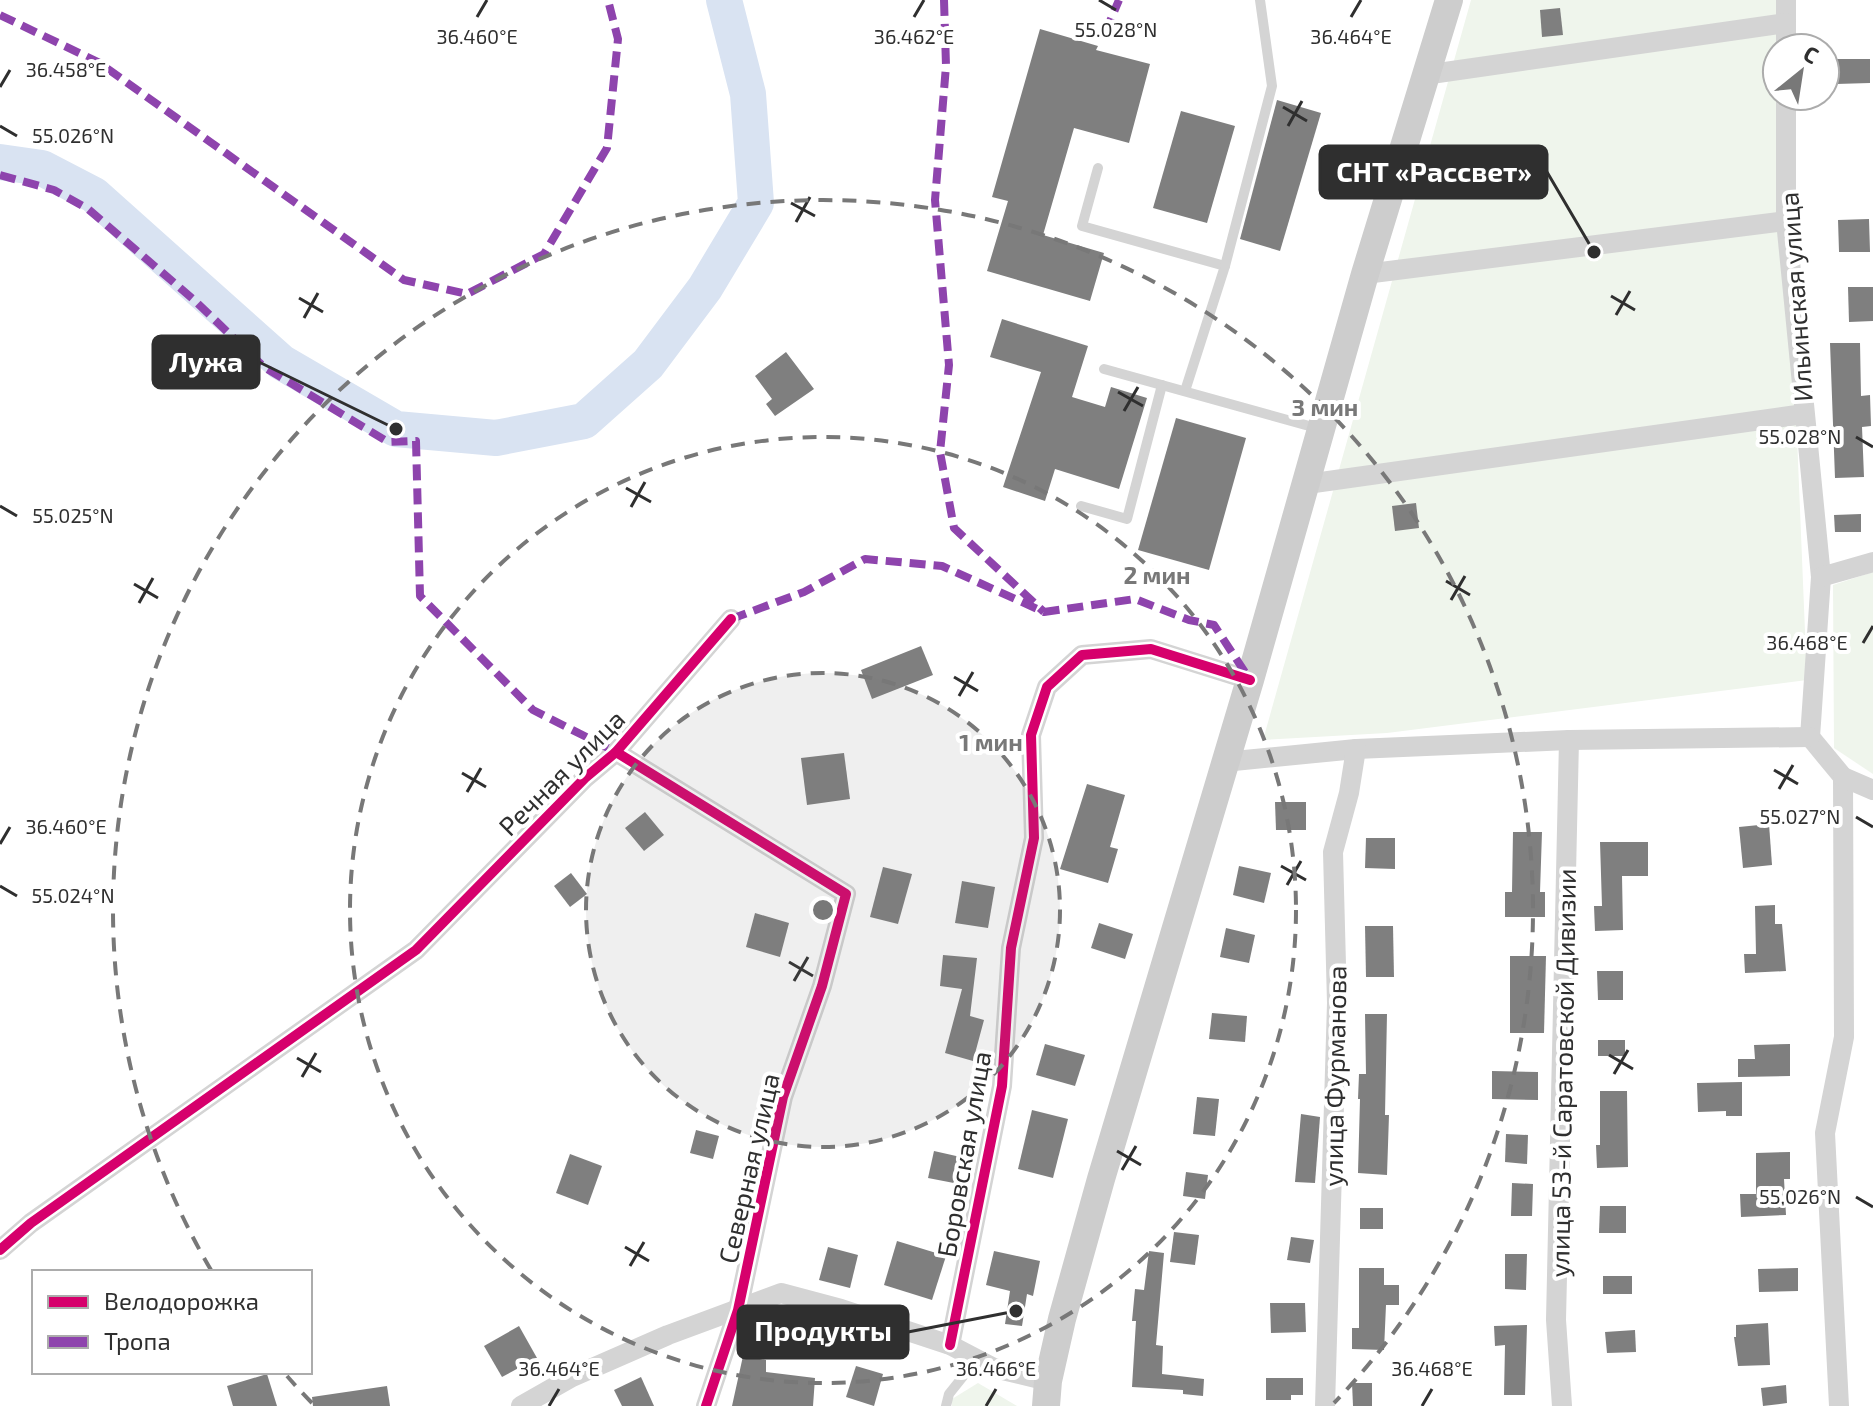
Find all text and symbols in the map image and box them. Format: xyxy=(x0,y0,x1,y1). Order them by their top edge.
text: 55.028°N xyxy=(1075,17,1157,41)
text: 36.460°E xyxy=(436,24,518,48)
text: 36.462°E xyxy=(874,24,954,48)
text: 36.464°E xyxy=(1310,24,1392,48)
north arrow xyxy=(1761,32,1841,112)
text: С xyxy=(1799,39,1824,68)
text: 36.458°E xyxy=(26,57,106,81)
text: 55.026°N xyxy=(32,123,114,147)
callout: СНТ «Рассвет» xyxy=(1320,146,1547,198)
text: СНТ «Рассвет» xyxy=(1336,154,1532,188)
street label: Ильинская улица xyxy=(1772,191,1819,403)
callout: Лужа xyxy=(153,336,259,388)
text: Лужа xyxy=(169,344,243,378)
text: 3 мин xyxy=(1292,392,1358,421)
text: 55.028°N xyxy=(1759,424,1841,448)
text: 55.025°N xyxy=(32,503,114,527)
text: 2 мин xyxy=(1123,560,1191,589)
text: 36.468°E xyxy=(1766,630,1848,654)
street label: Речная улица xyxy=(492,703,631,842)
text: 1 мин xyxy=(959,727,1023,756)
text: 55.027°N xyxy=(1760,804,1840,828)
text: 36.460°E xyxy=(25,814,107,838)
street label: улица 53-й Саратовской Дивизии xyxy=(1543,868,1582,1278)
text: 55.024°N xyxy=(32,883,114,907)
centre of rings xyxy=(809,896,837,924)
street label: улица Фурманова xyxy=(1317,965,1352,1187)
street label: Боровская улица xyxy=(930,1049,997,1259)
street label: Северная улица xyxy=(711,1070,786,1266)
text: 55.026°N xyxy=(1759,1184,1841,1208)
legend xyxy=(32,1270,312,1374)
text: Велодорожка xyxy=(104,1286,259,1315)
callout: Продукты xyxy=(738,1306,908,1358)
text: Продукты xyxy=(754,1313,892,1347)
text: Тропа xyxy=(104,1326,171,1355)
text: 36.464°E xyxy=(518,1356,600,1380)
text: 36.466°E xyxy=(956,1356,1036,1380)
text: 36.468°E xyxy=(1391,1356,1473,1380)

